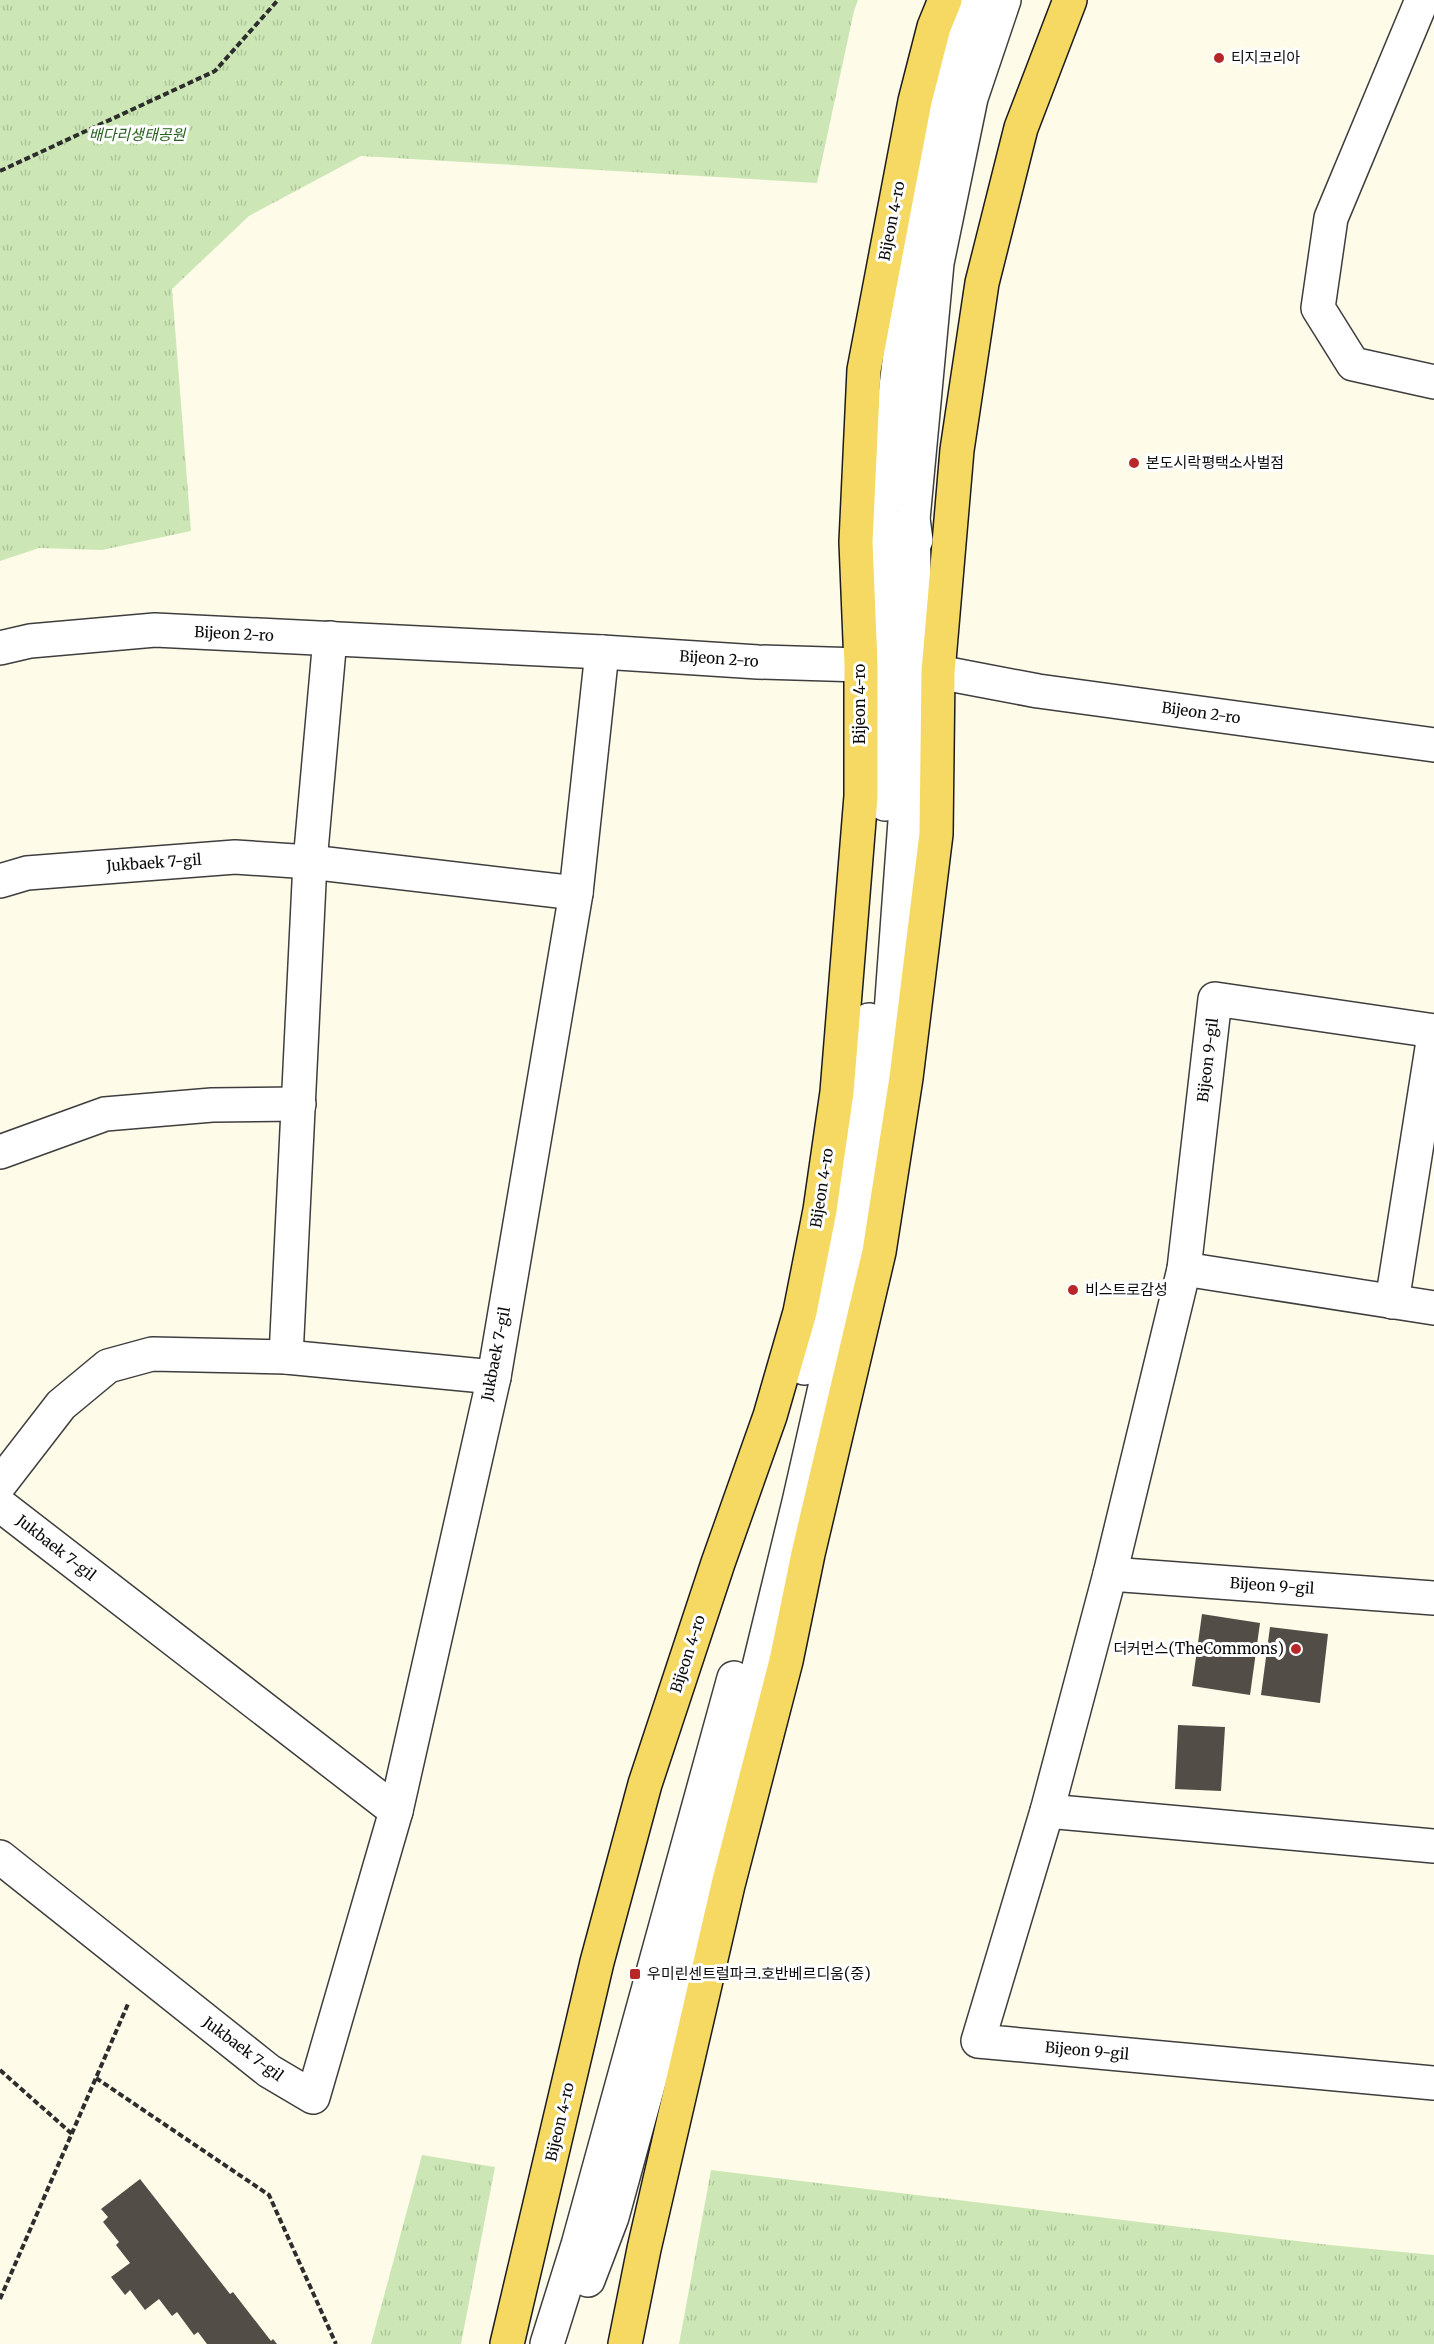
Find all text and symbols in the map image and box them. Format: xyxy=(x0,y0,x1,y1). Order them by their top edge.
place label: 티지코리아 xyxy=(1231,48,1300,67)
marker: 티지코리아 xyxy=(1212,51,1226,65)
park label: 배다리생태공원 xyxy=(89,125,186,144)
street label: Bijeon 4-ro xyxy=(874,179,909,262)
place label: 본도시락평택소사벌점 xyxy=(1146,453,1284,472)
marker: 본도시락평택소사벌점 xyxy=(1127,456,1141,470)
street label: Bijeon 2-ro xyxy=(194,622,275,645)
street label: Bijeon 2-ro xyxy=(679,646,760,671)
street label: Bijeon 4-ro xyxy=(850,663,869,744)
street label: Bijeon 2-ro xyxy=(1160,698,1242,727)
street label: Jukbaek 7-gil xyxy=(105,850,203,875)
street label: Bijeon 9-gil xyxy=(1193,1016,1222,1103)
street label: Bijeon 4-ro xyxy=(806,1146,837,1229)
place label: 비스트로감성 xyxy=(1085,1280,1168,1299)
marker: 비스트로감성 xyxy=(1066,1283,1080,1297)
street label: Jukbaek 7-gil xyxy=(477,1305,514,1404)
street label: Jukbaek 7-gil xyxy=(12,1510,100,1585)
street label: Bijeon 9-gil xyxy=(1229,1573,1315,1598)
street label: Bijeon 4-ro xyxy=(666,1612,709,1695)
place label: 더커먼스(TheCommons) xyxy=(1113,1639,1284,1658)
marker: 더커먼스(TheCommons) xyxy=(1289,1642,1303,1656)
place label: 우미린센트럴파크.호반베르디움(중) xyxy=(647,1964,871,1983)
marker: 우미린센트럴파크.호반베르디움(중) xyxy=(628,1967,642,1981)
street label: Jukbaek 7-gil xyxy=(199,2012,287,2085)
street label: Bijeon 9-gil xyxy=(1044,2037,1130,2064)
street label: Bijeon 4-ro xyxy=(541,2080,578,2163)

